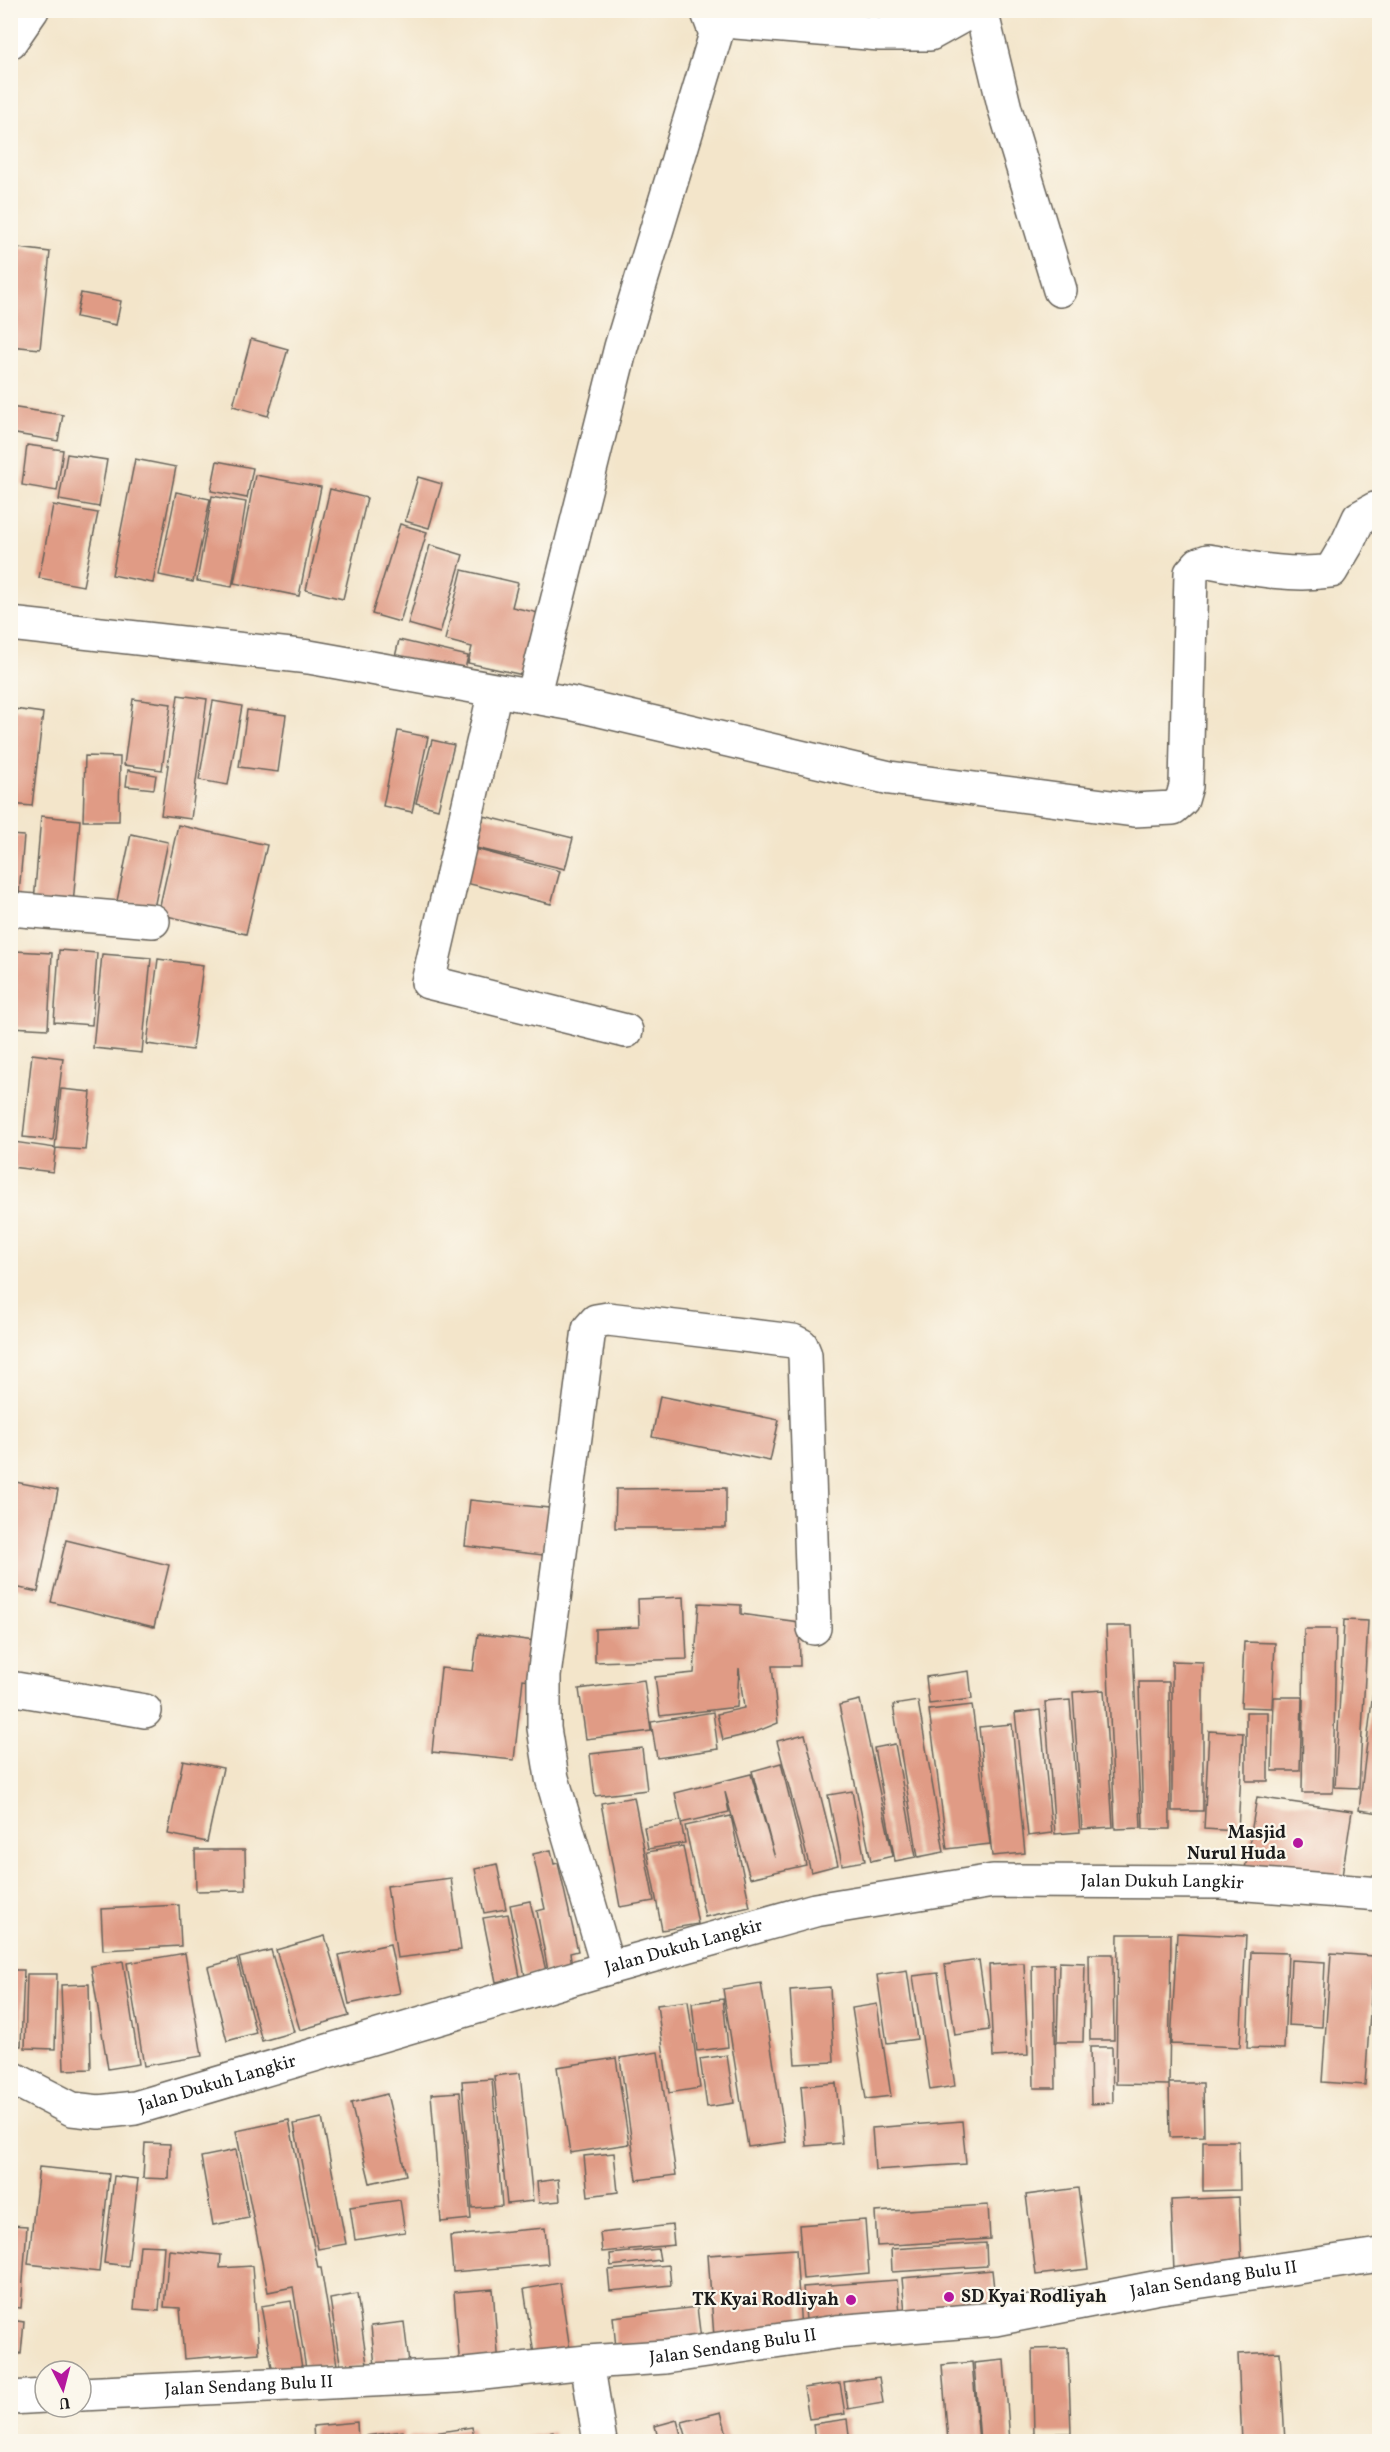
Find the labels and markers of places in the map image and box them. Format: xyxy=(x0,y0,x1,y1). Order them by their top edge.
place label: Masjid Nurul Huda xyxy=(1187,1821,1286,1867)
marker: Masjid Nurul Huda xyxy=(1291,1836,1305,1850)
place label: SD Kyai Rodliyah xyxy=(961,2285,1107,2310)
place label: TK Kyai Rodliyah xyxy=(692,2288,839,2313)
marker: SD Kyai Rodliyah xyxy=(942,2290,956,2304)
marker: TK Kyai Rodliyah xyxy=(844,2293,858,2307)

